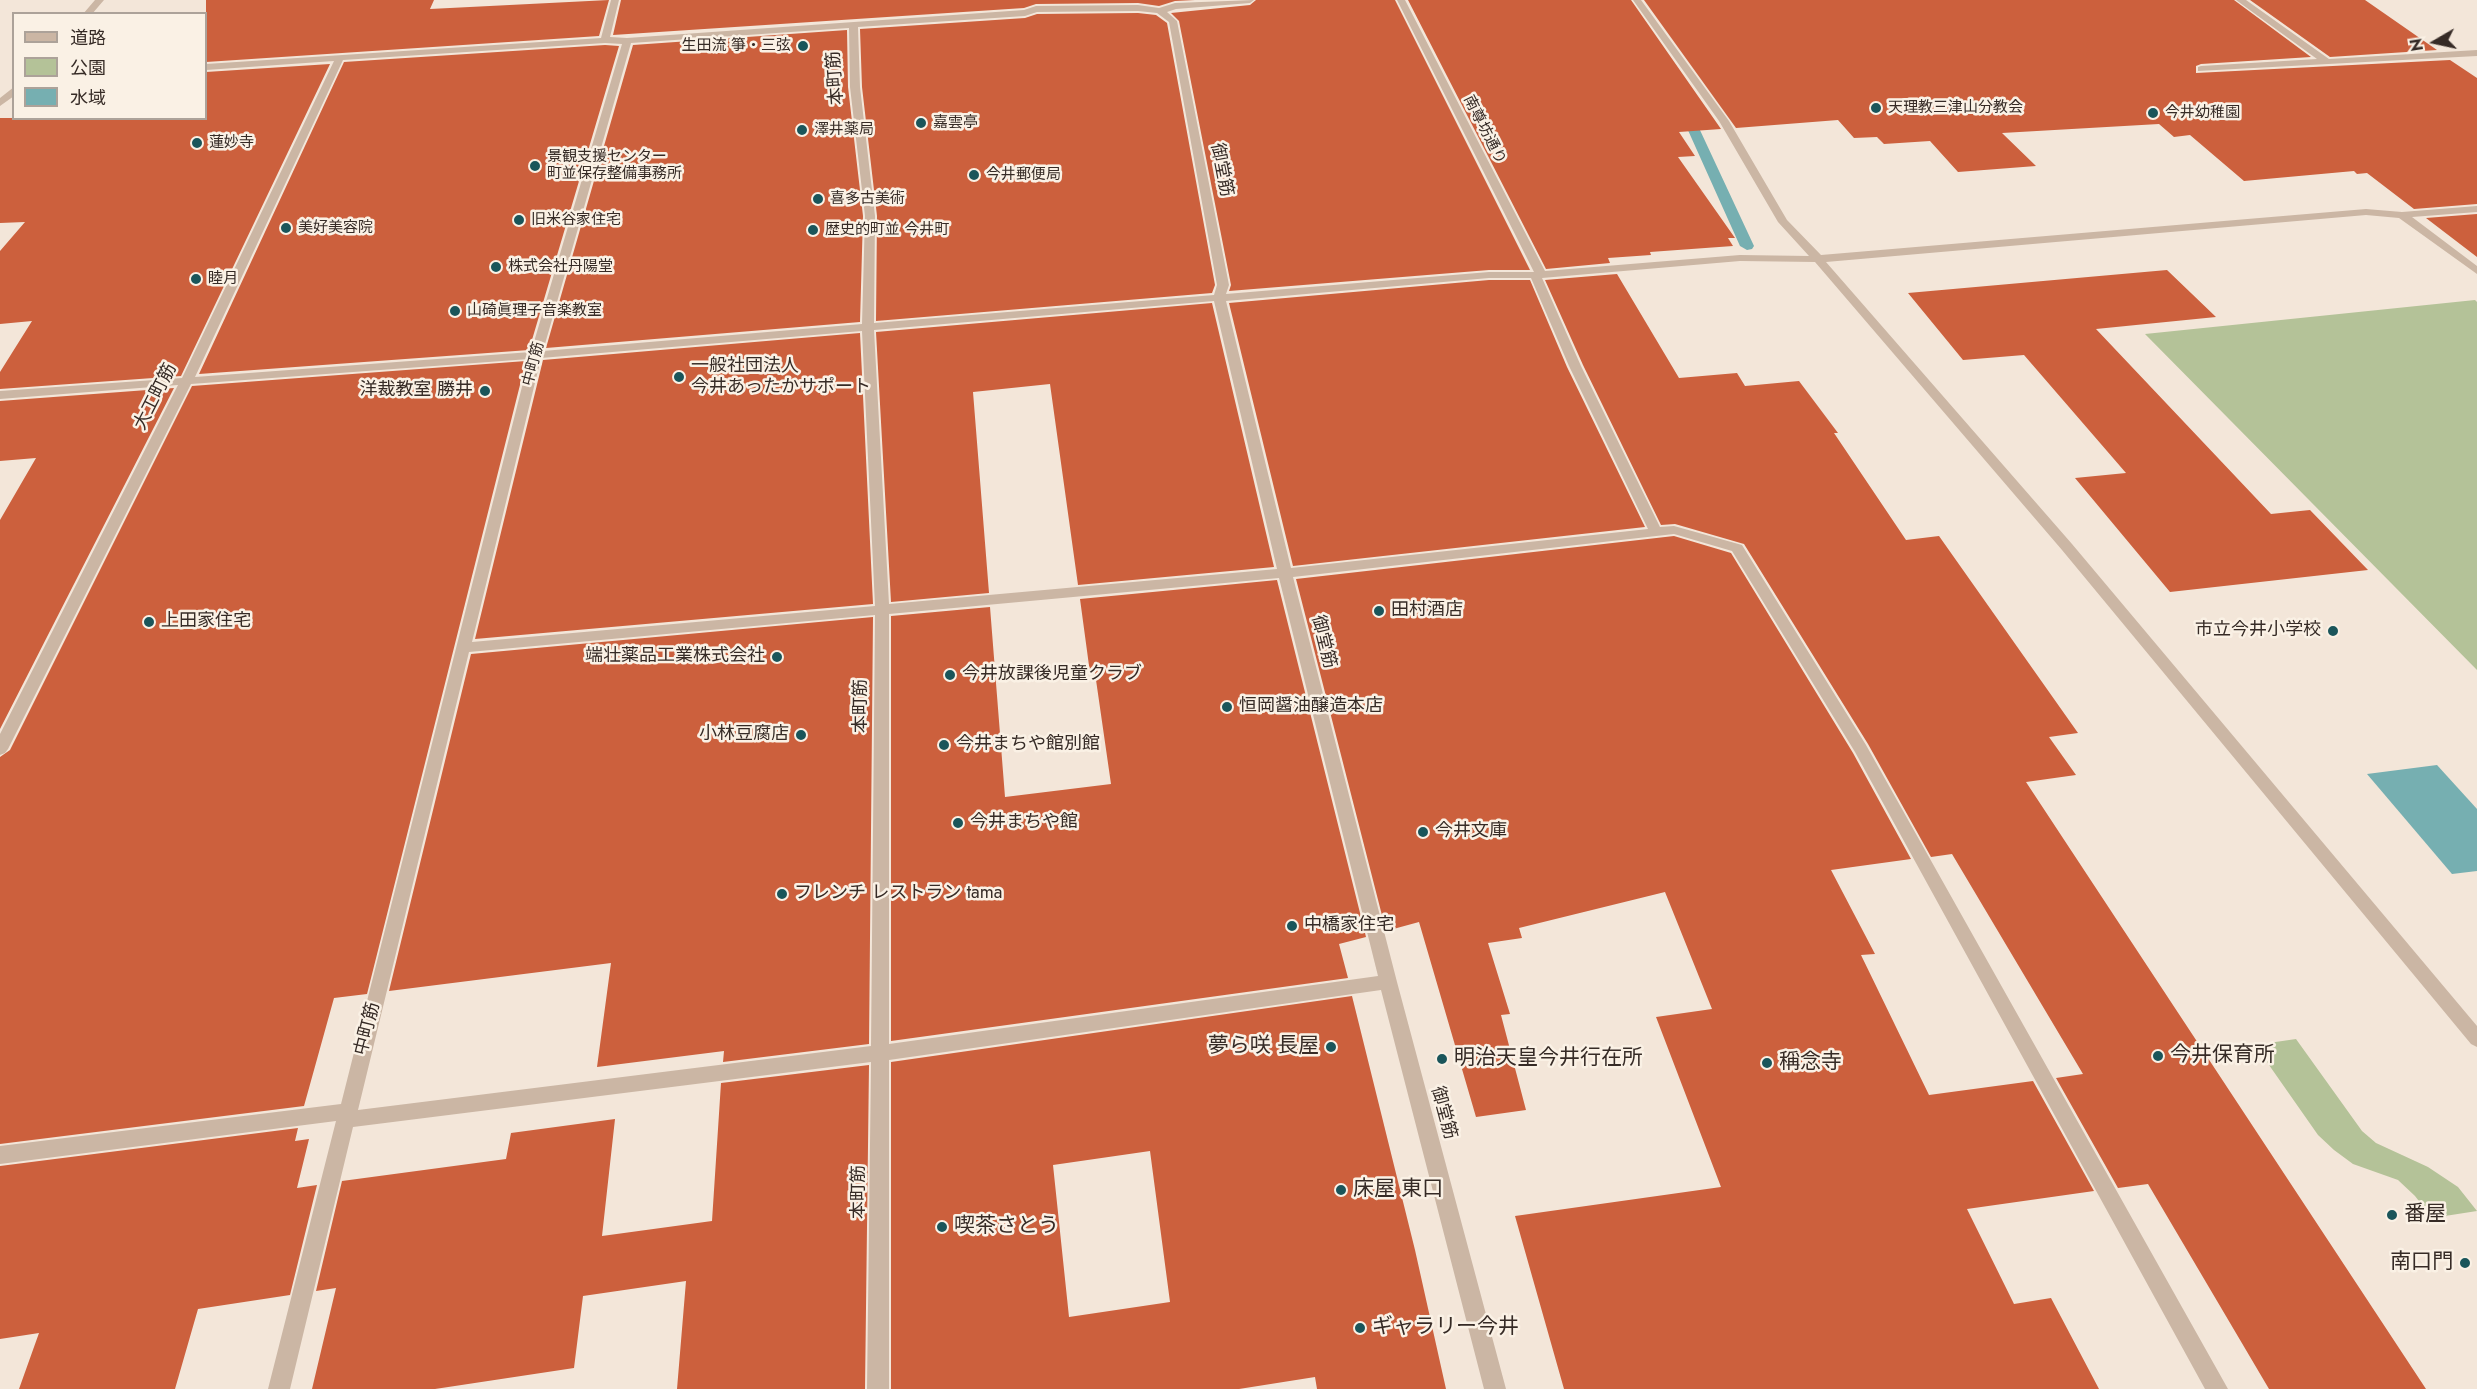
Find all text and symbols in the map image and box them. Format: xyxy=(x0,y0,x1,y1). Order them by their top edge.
legend xyxy=(12,12,207,120)
north arrow xyxy=(2405,12,2465,72)
text: 道路 xyxy=(70,25,106,51)
place label: 生田流 箏・三弦 xyxy=(682,37,791,55)
text: N xyxy=(2404,37,2429,53)
marker: 生田流 箏・三弦 xyxy=(796,39,810,53)
street label: 本町筋 xyxy=(823,50,849,106)
text: 公園 xyxy=(70,55,106,81)
text: 水域 xyxy=(70,85,106,111)
street label: 南尊坊通り xyxy=(1459,93,1509,167)
place label: 天理教三津山分教会 xyxy=(1888,99,2023,117)
marker: 天理教三津山分教会 xyxy=(1869,101,1883,115)
place label: 今井幼稚園 xyxy=(2165,104,2240,122)
marker: 今井幼稚園 xyxy=(2146,106,2160,120)
place label: 嘉雲亭 xyxy=(933,114,978,132)
marker: 嘉雲亭 xyxy=(914,116,928,130)
place label: 澤井薬局 xyxy=(814,121,874,139)
marker: 澤井薬局 xyxy=(795,123,809,137)
place label: 蓮妙寺 xyxy=(209,134,254,152)
marker: 蓮妙寺 xyxy=(190,136,204,150)
street label: 御堂筋 xyxy=(1205,141,1237,199)
place label: 景観支援センター 町並保存整備事務所 xyxy=(547,148,682,183)
marker: 景観支援センター 町並保存整備事務所 xyxy=(528,159,542,173)
place label: 今井郵便局 xyxy=(986,166,1061,184)
marker: 今井郵便局 xyxy=(967,168,981,182)
place label: 喜多古美術 xyxy=(830,190,905,208)
marker: 喜多古美術 xyxy=(811,192,825,206)
place label: 旧米谷家住宅 xyxy=(531,211,621,229)
marker: 旧米谷家住宅 xyxy=(512,213,526,227)
place label: 美好美容院 xyxy=(298,219,373,237)
marker: 美好美容院 xyxy=(279,221,293,235)
place label: 歴史的町並 今井町 xyxy=(825,221,949,239)
marker: 歴史的町並 今井町 xyxy=(806,223,820,237)
place label: 株式会社丹陽堂 xyxy=(508,258,613,276)
marker: 株式会社丹陽堂 xyxy=(489,260,503,274)
place label: 睦月 xyxy=(208,270,238,288)
marker: 睦月 xyxy=(189,272,203,286)
place label: 山碕眞理子音楽教室 xyxy=(467,302,602,320)
marker: 山碕眞理子音楽教室 xyxy=(448,304,462,318)
street label: 中町筋 xyxy=(519,340,549,388)
place label: 一般社団法人 今井あったかサポート xyxy=(691,356,871,398)
street label: 大工町筋 xyxy=(130,360,182,434)
marker: 一般社団法人 今井あったかサポート xyxy=(672,370,686,384)
place label: 洋裁教室 勝井 xyxy=(360,380,473,402)
marker: 洋裁教室 勝井 xyxy=(478,384,492,398)
place label: 田村酒店 xyxy=(1391,600,1463,622)
marker: 田村酒店 xyxy=(1372,604,1386,618)
place label: 上田家住宅 xyxy=(161,611,251,633)
street label: 御堂筋 xyxy=(1306,613,1340,671)
marker: 上田家住宅 xyxy=(142,615,156,629)
place label: 市立今井小学校 xyxy=(2195,620,2321,642)
marker: 市立今井小学校 xyxy=(2326,624,2340,638)
place label: 端壮薬品工業株式会社 xyxy=(585,646,765,668)
marker: 端壮薬品工業株式会社 xyxy=(770,650,784,664)
place label: 今井放課後児童クラブ xyxy=(962,664,1142,686)
marker: 今井放課後児童クラブ xyxy=(943,668,957,682)
street label: 本町筋 xyxy=(851,679,873,733)
place label: 恒岡醤油醸造本店 xyxy=(1239,696,1383,718)
marker: 恒岡醤油醸造本店 xyxy=(1220,700,1234,714)
place label: 小林豆腐店 xyxy=(699,724,789,746)
marker: 小林豆腐店 xyxy=(794,728,808,742)
place label: 今井まちや館別館 xyxy=(956,734,1100,756)
marker: 今井まちや館別館 xyxy=(937,738,951,752)
place label: 今井まちや館 xyxy=(970,812,1078,834)
marker: 今井まちや館 xyxy=(951,816,965,830)
place label: 今井文庫 xyxy=(1435,821,1507,843)
marker: 今井文庫 xyxy=(1416,825,1430,839)
place label: フレンチ レストラン tama xyxy=(794,883,1002,905)
marker: フレンチ レストラン tama xyxy=(775,887,789,901)
place label: 中橋家住宅 xyxy=(1304,915,1394,937)
marker: 中橋家住宅 xyxy=(1285,919,1299,933)
street label: 中町筋 xyxy=(351,1000,385,1058)
place label: 夢ら咲 長屋 xyxy=(1208,1034,1319,1060)
marker: 夢ら咲 長屋 xyxy=(1324,1040,1338,1054)
place label: 今井保育所 xyxy=(2170,1043,2275,1069)
place label: 明治天皇今井行在所 xyxy=(1454,1046,1643,1072)
marker: 今井保育所 xyxy=(2151,1049,2165,1063)
place label: 稱念寺 xyxy=(1779,1050,1842,1076)
marker: 明治天皇今井行在所 xyxy=(1435,1052,1449,1066)
marker: 稱念寺 xyxy=(1760,1056,1774,1070)
street label: 御堂筋 xyxy=(1426,1084,1460,1142)
street label: 本町筋 xyxy=(849,1165,871,1219)
place label: 床屋 東口 xyxy=(1353,1177,1443,1203)
marker: 床屋 東口 xyxy=(1334,1183,1348,1197)
place label: 番屋 xyxy=(2404,1202,2446,1228)
marker: 番屋 xyxy=(2385,1208,2399,1222)
place label: 喫茶さとう xyxy=(954,1214,1059,1240)
marker: 喫茶さとう xyxy=(935,1220,949,1234)
place label: 南口門 xyxy=(2390,1250,2453,1276)
marker: 南口門 xyxy=(2458,1256,2472,1270)
place label: ギャラリー今井 xyxy=(1372,1315,1519,1341)
marker: ギャラリー今井 xyxy=(1353,1321,1367,1335)

